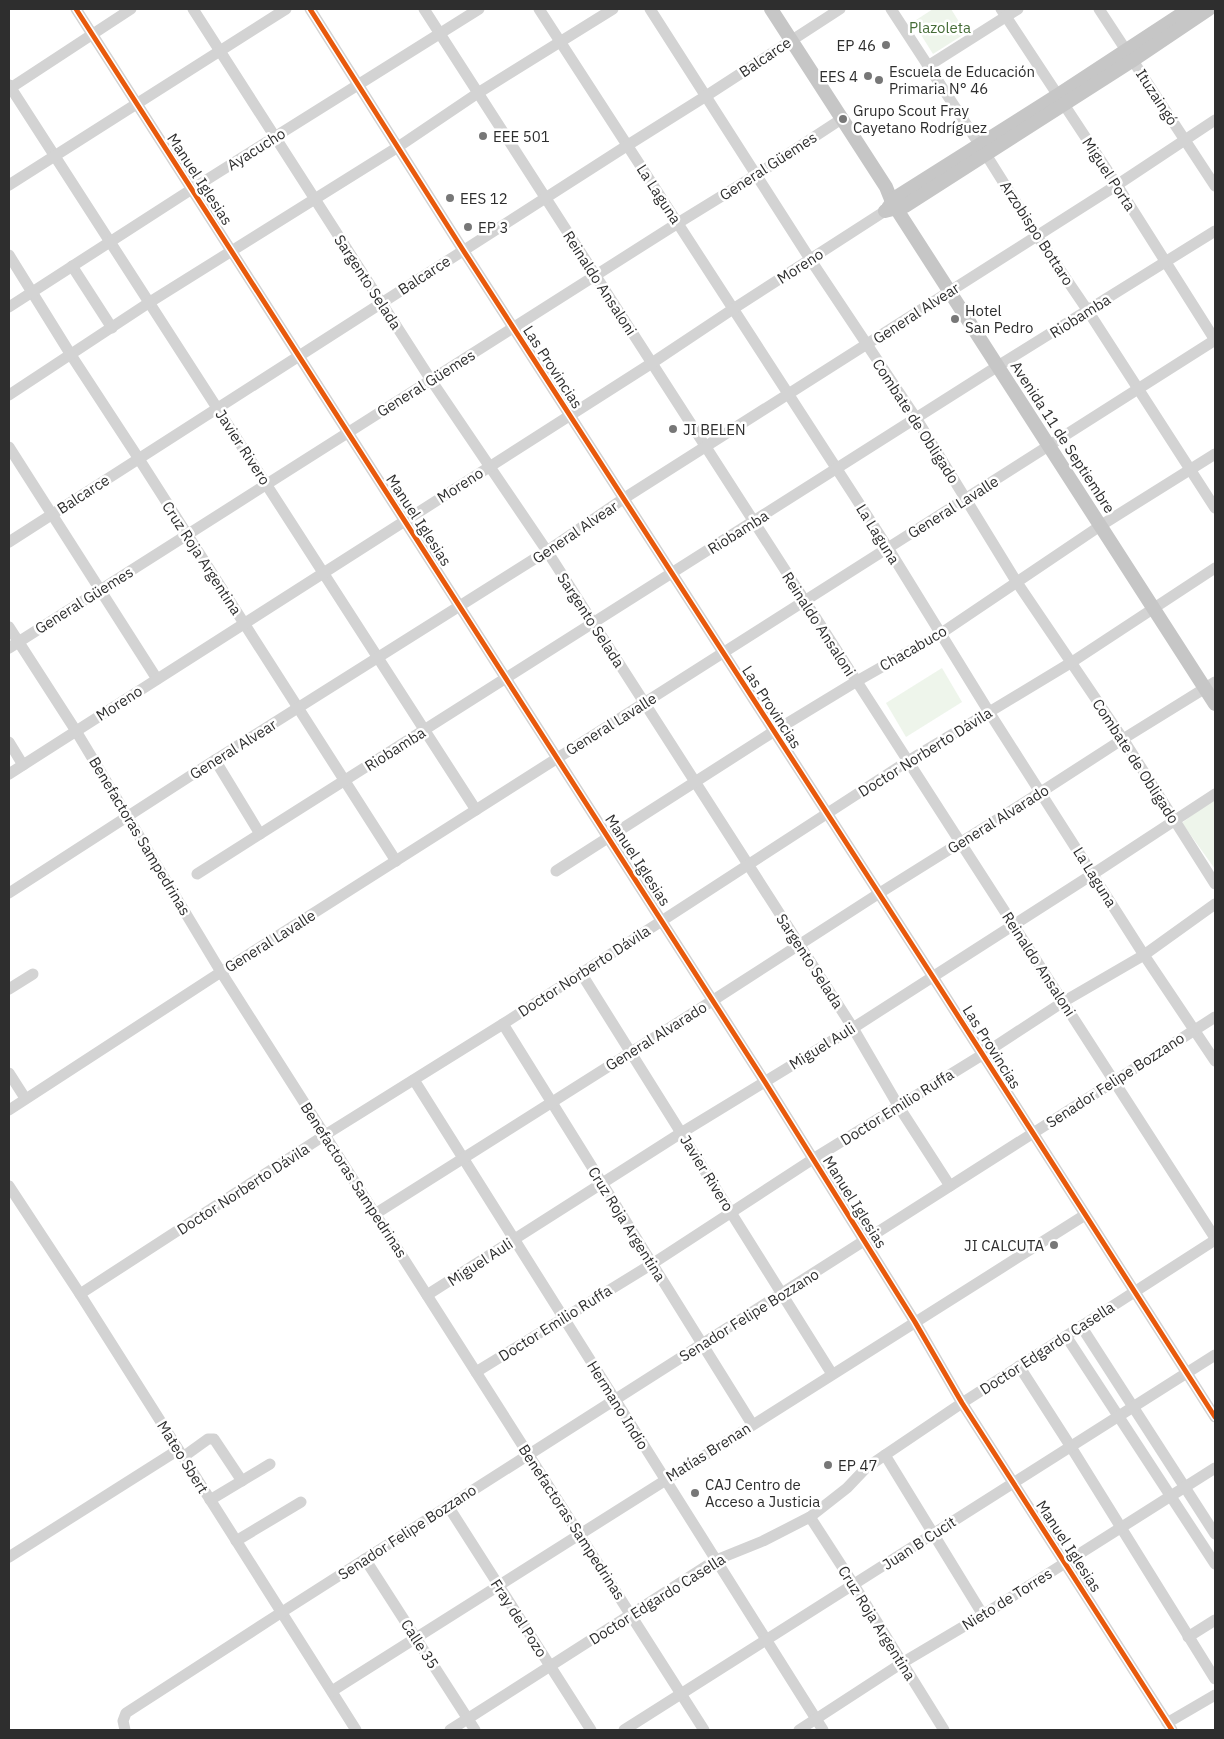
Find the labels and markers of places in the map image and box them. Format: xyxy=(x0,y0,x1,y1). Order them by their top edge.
place label: EP 46 xyxy=(837,36,876,55)
marker: EP 46 xyxy=(880,39,892,51)
place label: Escuela de Educación Primaria N° 46 xyxy=(889,62,1035,98)
place label: EES 4 xyxy=(819,67,858,86)
marker: EES 4 xyxy=(862,70,874,82)
marker: Escuela de Educación Primaria N° 46 xyxy=(873,74,885,86)
place label: Grupo Scout Fray Cayetano Rodríguez xyxy=(853,101,987,137)
marker: Grupo Scout Fray Cayetano Rodríguez xyxy=(837,113,849,125)
place label: EEE 501 xyxy=(493,127,550,146)
marker: EEE 501 xyxy=(477,130,489,142)
place label: EES 12 xyxy=(460,189,508,208)
marker: EES 12 xyxy=(444,192,456,204)
place label: EP 3 xyxy=(478,218,508,237)
marker: EP 3 xyxy=(462,221,474,233)
place label: Hotel San Pedro xyxy=(965,301,1033,337)
marker: Hotel San Pedro xyxy=(949,313,961,325)
place label: JI BELEN xyxy=(683,420,746,439)
marker: JI BELEN xyxy=(667,423,679,435)
place label: JI CALCUTA xyxy=(964,1236,1044,1255)
marker: JI CALCUTA xyxy=(1048,1239,1060,1251)
place label: EP 47 xyxy=(838,1456,877,1475)
marker: EP 47 xyxy=(822,1459,834,1471)
place label: CAJ Centro de Acceso a Justicia xyxy=(705,1475,820,1511)
marker: CAJ Centro de Acceso a Justicia xyxy=(689,1487,701,1499)

